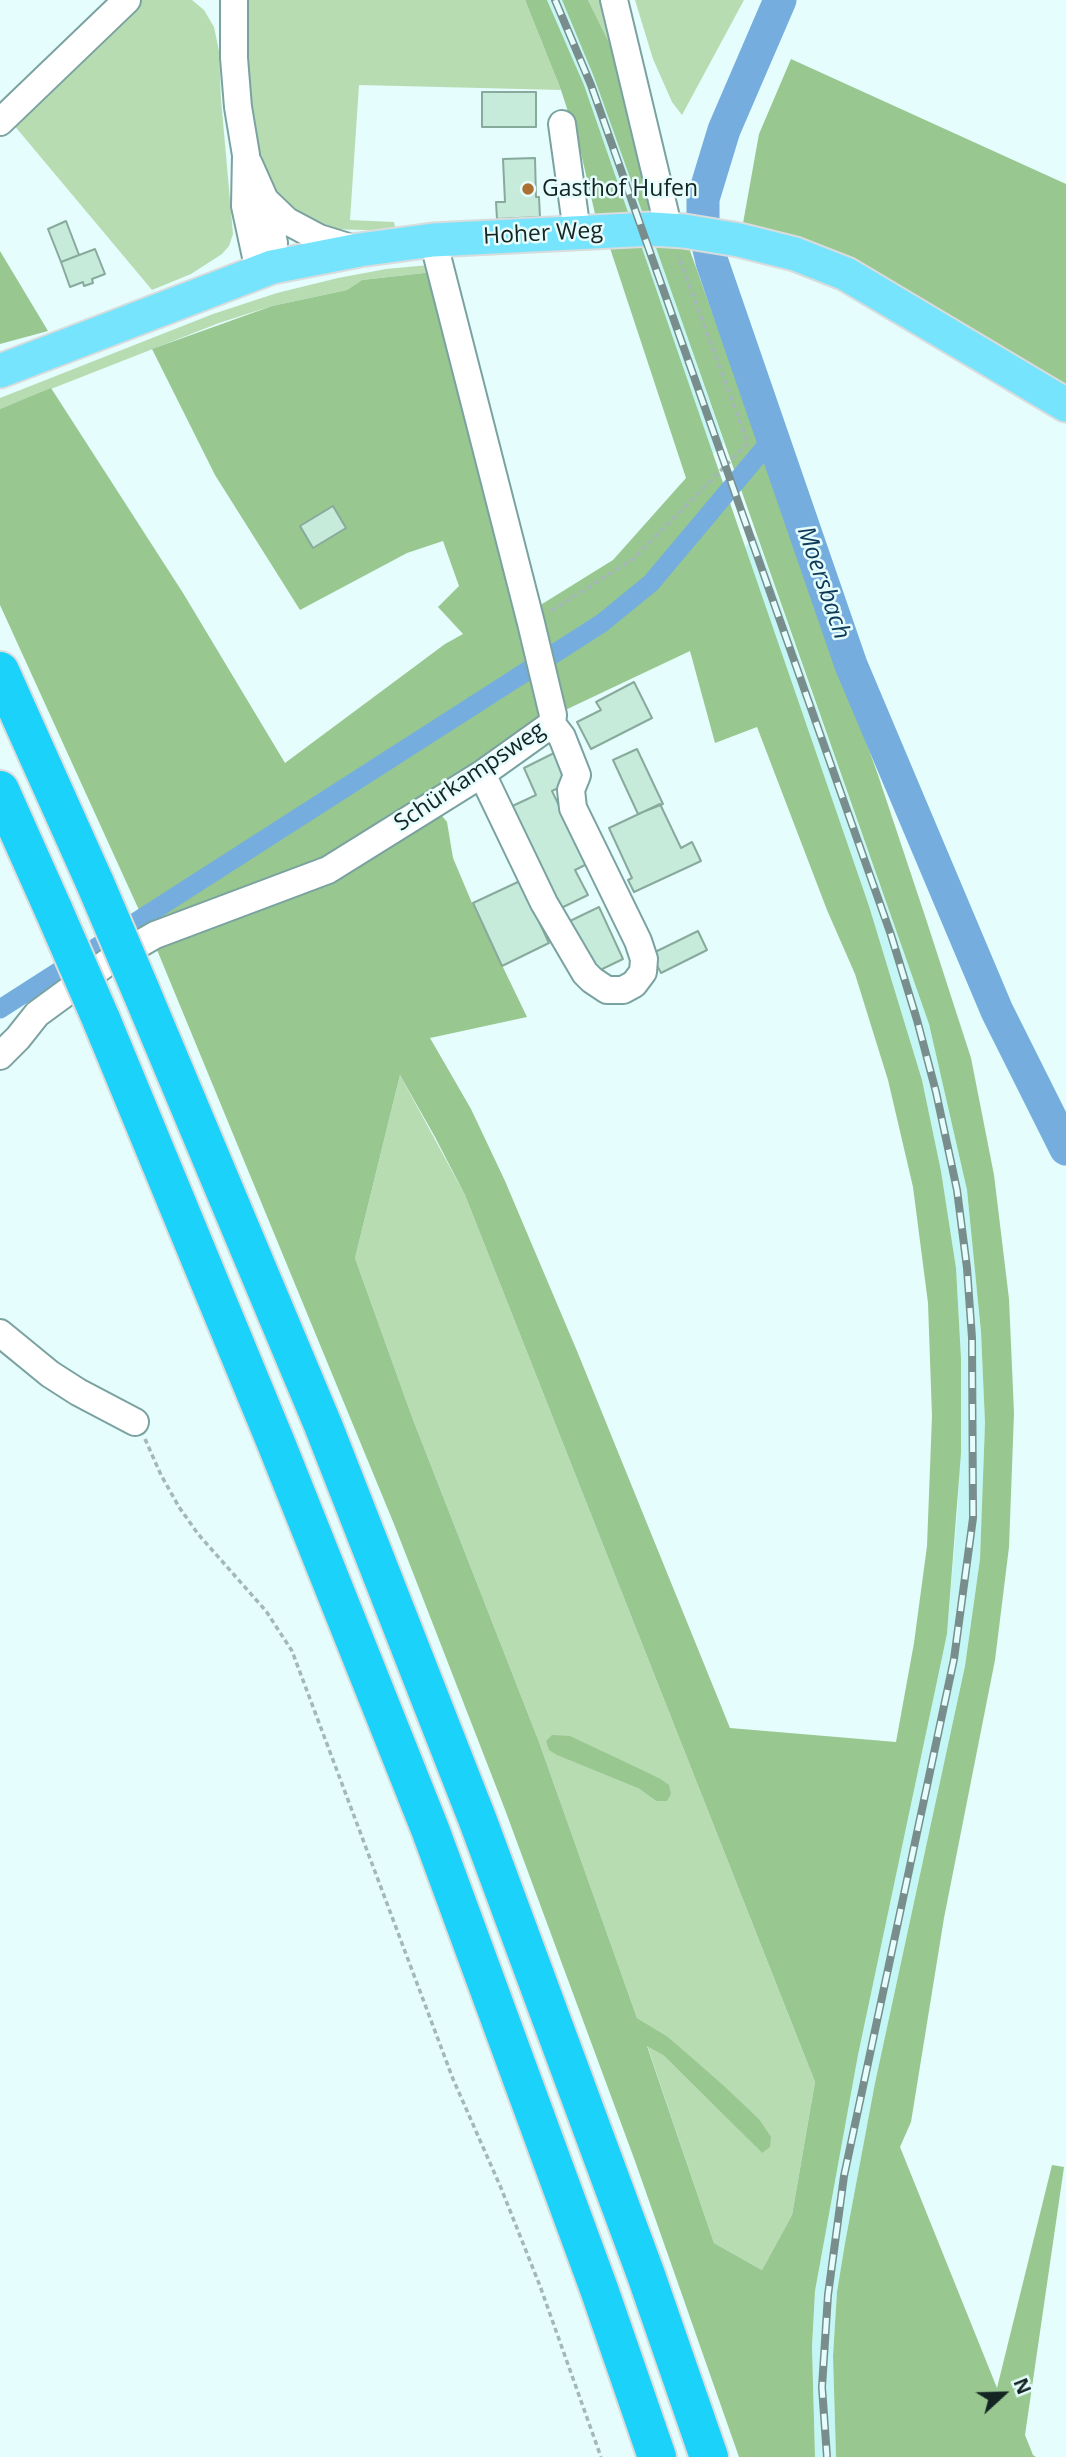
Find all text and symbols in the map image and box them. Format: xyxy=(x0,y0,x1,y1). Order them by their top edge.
place label: Gasthof Hufen xyxy=(542,175,698,203)
marker: Gasthof Hufen xyxy=(520,181,536,197)
street label: Hoher Weg xyxy=(482,217,604,251)
water label: Moersbach xyxy=(790,523,856,643)
street label: Schürkampsweg xyxy=(389,716,551,838)
north arrow xyxy=(968,2359,1038,2429)
text: N xyxy=(1008,2374,1037,2398)

